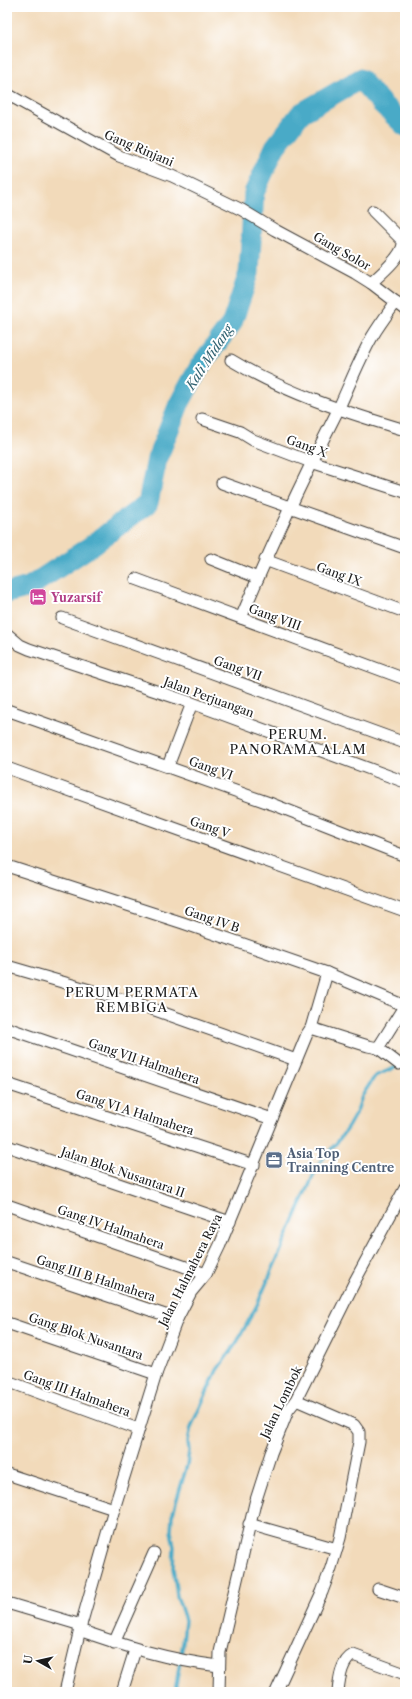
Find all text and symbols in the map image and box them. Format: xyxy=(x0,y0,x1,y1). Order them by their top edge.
street label: Gang Rinjani xyxy=(102,127,176,169)
street label: Gang Solor xyxy=(311,229,373,273)
water label: Kali Midang xyxy=(182,320,237,393)
street label: Gang X xyxy=(285,432,330,460)
street label: Gang IX xyxy=(314,559,364,589)
hotel icon: Yuzarsif xyxy=(28,587,48,607)
place label: Yuzarsif xyxy=(50,590,103,605)
street label: Gang VIII xyxy=(247,601,303,633)
street label: Gang VII xyxy=(212,652,264,684)
street label: Jalan Perjuangan xyxy=(160,673,257,720)
district label: PERUM. PANORAMA ALAM xyxy=(229,726,367,757)
street label: Gang VI xyxy=(187,753,235,783)
street label: Gang V xyxy=(188,813,232,841)
street label: Gang IV B xyxy=(182,903,242,935)
district label: PERUM PERMATA REMBIGA xyxy=(65,984,199,1015)
street label: Gang VII Halmahera xyxy=(86,1035,202,1087)
street label: Gang VI A Halmahera xyxy=(74,1086,197,1138)
street label: Jalan Blok Nusantara II xyxy=(57,1143,187,1200)
place label: Asia Top Trainning Centre xyxy=(286,1146,394,1175)
office icon: Asia Top Trainning Centre xyxy=(264,1150,284,1170)
street label: Gang IV Halmahera xyxy=(56,1202,167,1253)
street label: Jalan Halmahera Raya xyxy=(154,1210,225,1331)
street label: Gang III B Halmahera xyxy=(34,1252,158,1305)
street label: Gang Blok Nusantara xyxy=(27,1309,146,1363)
street label: Jalan Lombok xyxy=(256,1362,306,1443)
street label: Gang III Halmahera xyxy=(21,1367,133,1420)
north arrow xyxy=(18,1641,58,1681)
text: U xyxy=(21,1654,36,1665)

